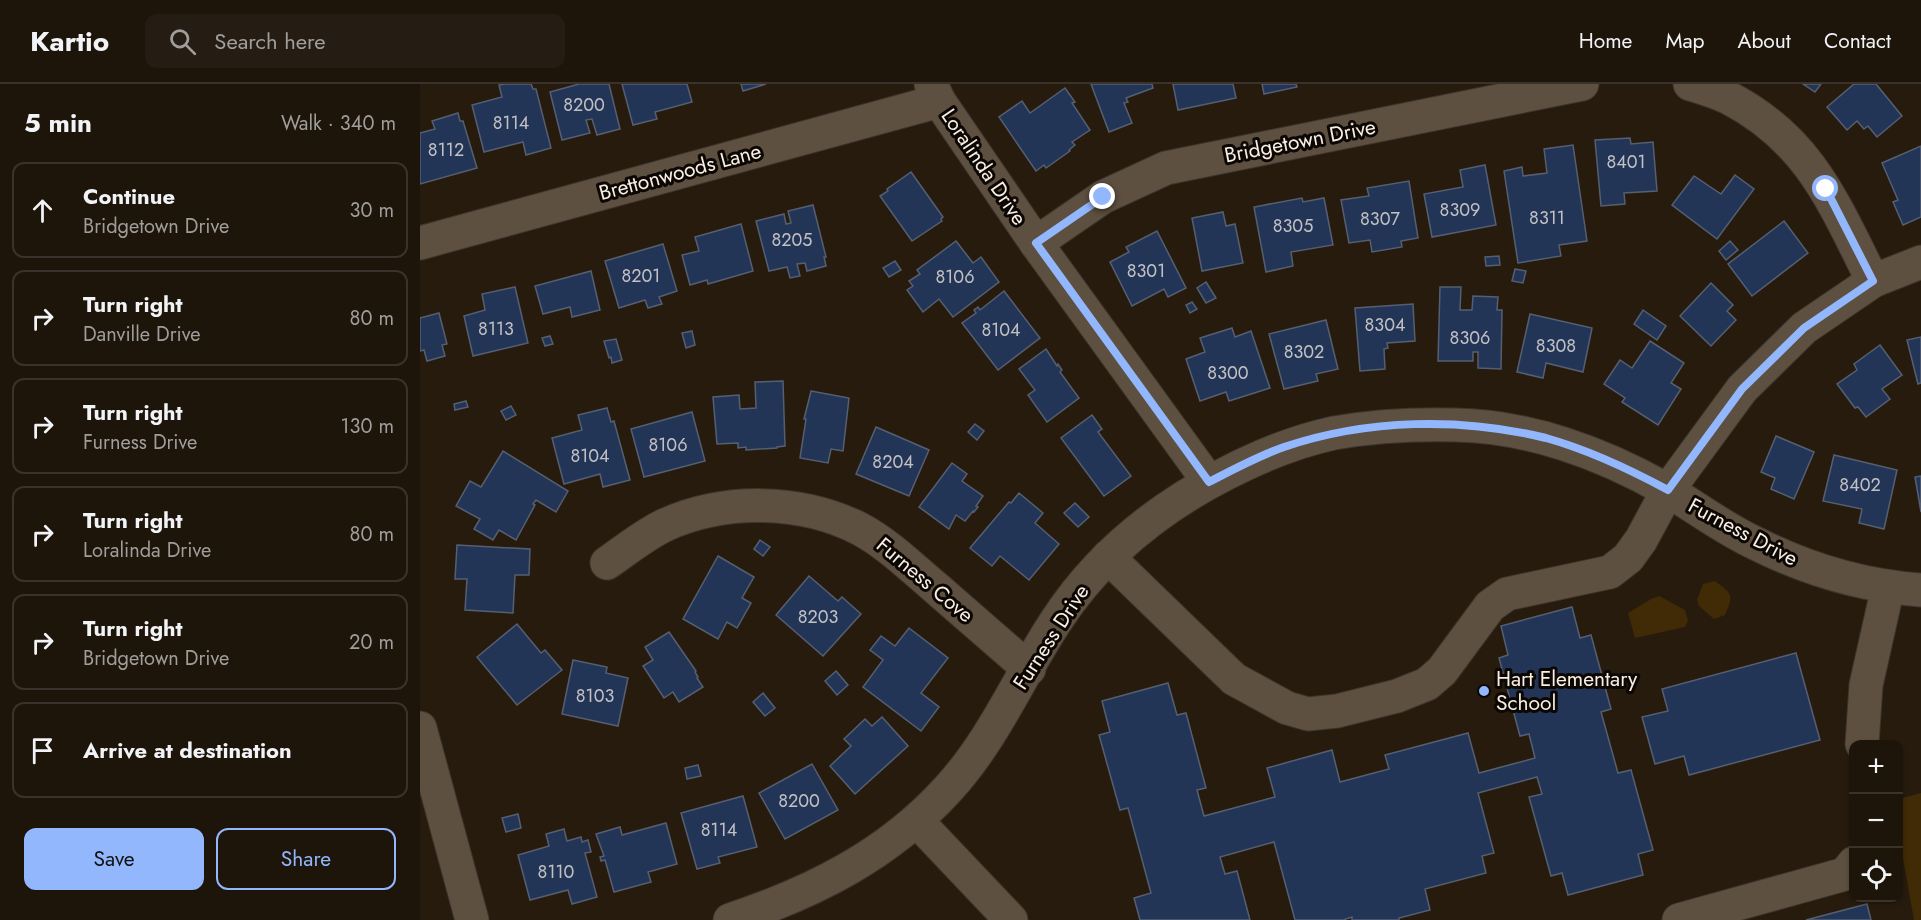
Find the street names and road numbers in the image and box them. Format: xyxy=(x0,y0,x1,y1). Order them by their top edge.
street label: Loralinda Drive xyxy=(934,103,1034,231)
street label: Bridgetown Drive xyxy=(1222,112,1378,170)
street label: Brettonwoods Lane xyxy=(596,136,765,208)
street label: Furness Drive xyxy=(1683,491,1803,574)
street label: Furness Cove xyxy=(870,530,980,630)
street label: Furness Drive xyxy=(1006,578,1096,696)

